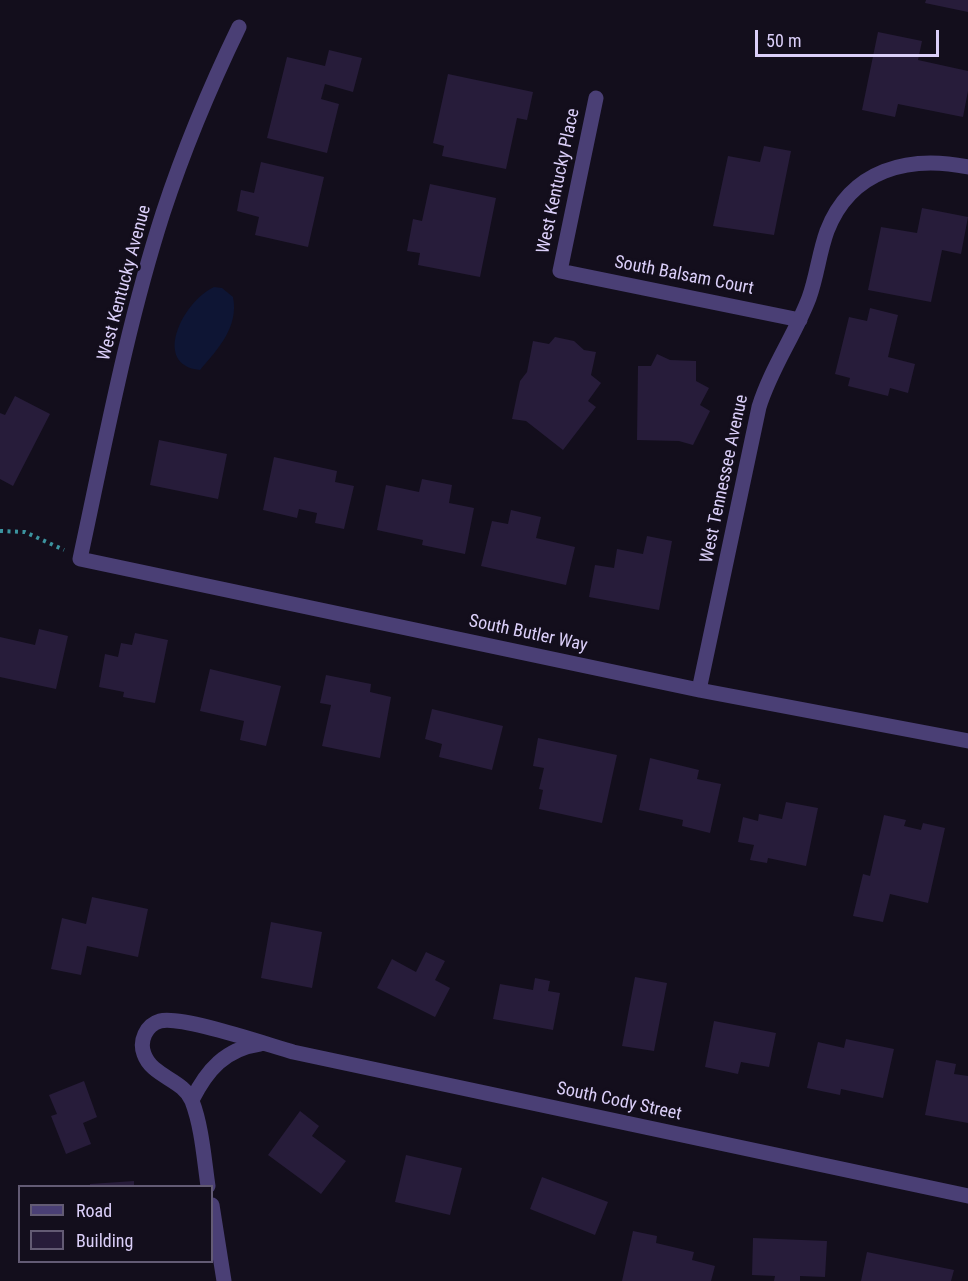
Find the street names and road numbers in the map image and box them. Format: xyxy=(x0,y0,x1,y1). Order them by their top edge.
street label: West Kentucky Place xyxy=(533,106,585,256)
street label: West Kentucky Avenue xyxy=(94,203,156,363)
street label: South Balsam Court xyxy=(612,252,756,300)
street label: West Tennessee Avenue xyxy=(697,393,753,565)
street label: South Butler Way xyxy=(467,611,589,657)
street label: South Cody Street xyxy=(555,1078,683,1126)

